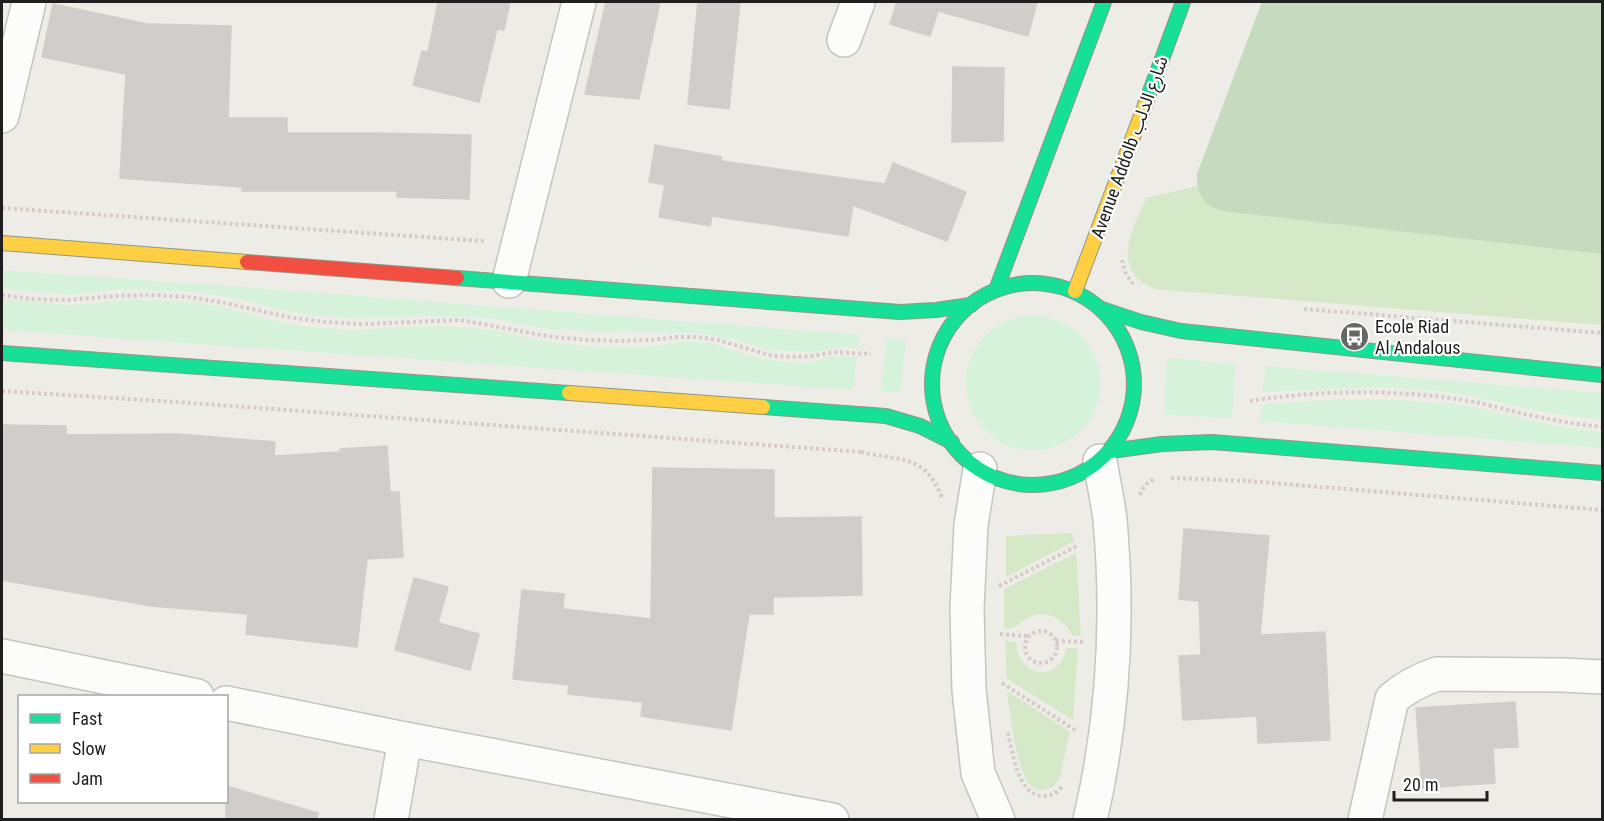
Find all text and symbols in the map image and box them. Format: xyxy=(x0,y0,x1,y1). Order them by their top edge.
street label: Avenue Addolb شارع الدلب xyxy=(1086,53,1176,242)
place label: Ecole Riad Al Andalous xyxy=(1375,316,1460,358)
bus stop icon: Ecole Riad Al Andalous xyxy=(1338,320,1370,352)
legend xyxy=(18,695,228,803)
text: Fast xyxy=(72,708,103,729)
text: Slow xyxy=(72,738,107,759)
scale bar xyxy=(1394,764,1487,802)
text: Jam xyxy=(72,768,103,789)
text: 20 m xyxy=(1403,774,1438,795)

